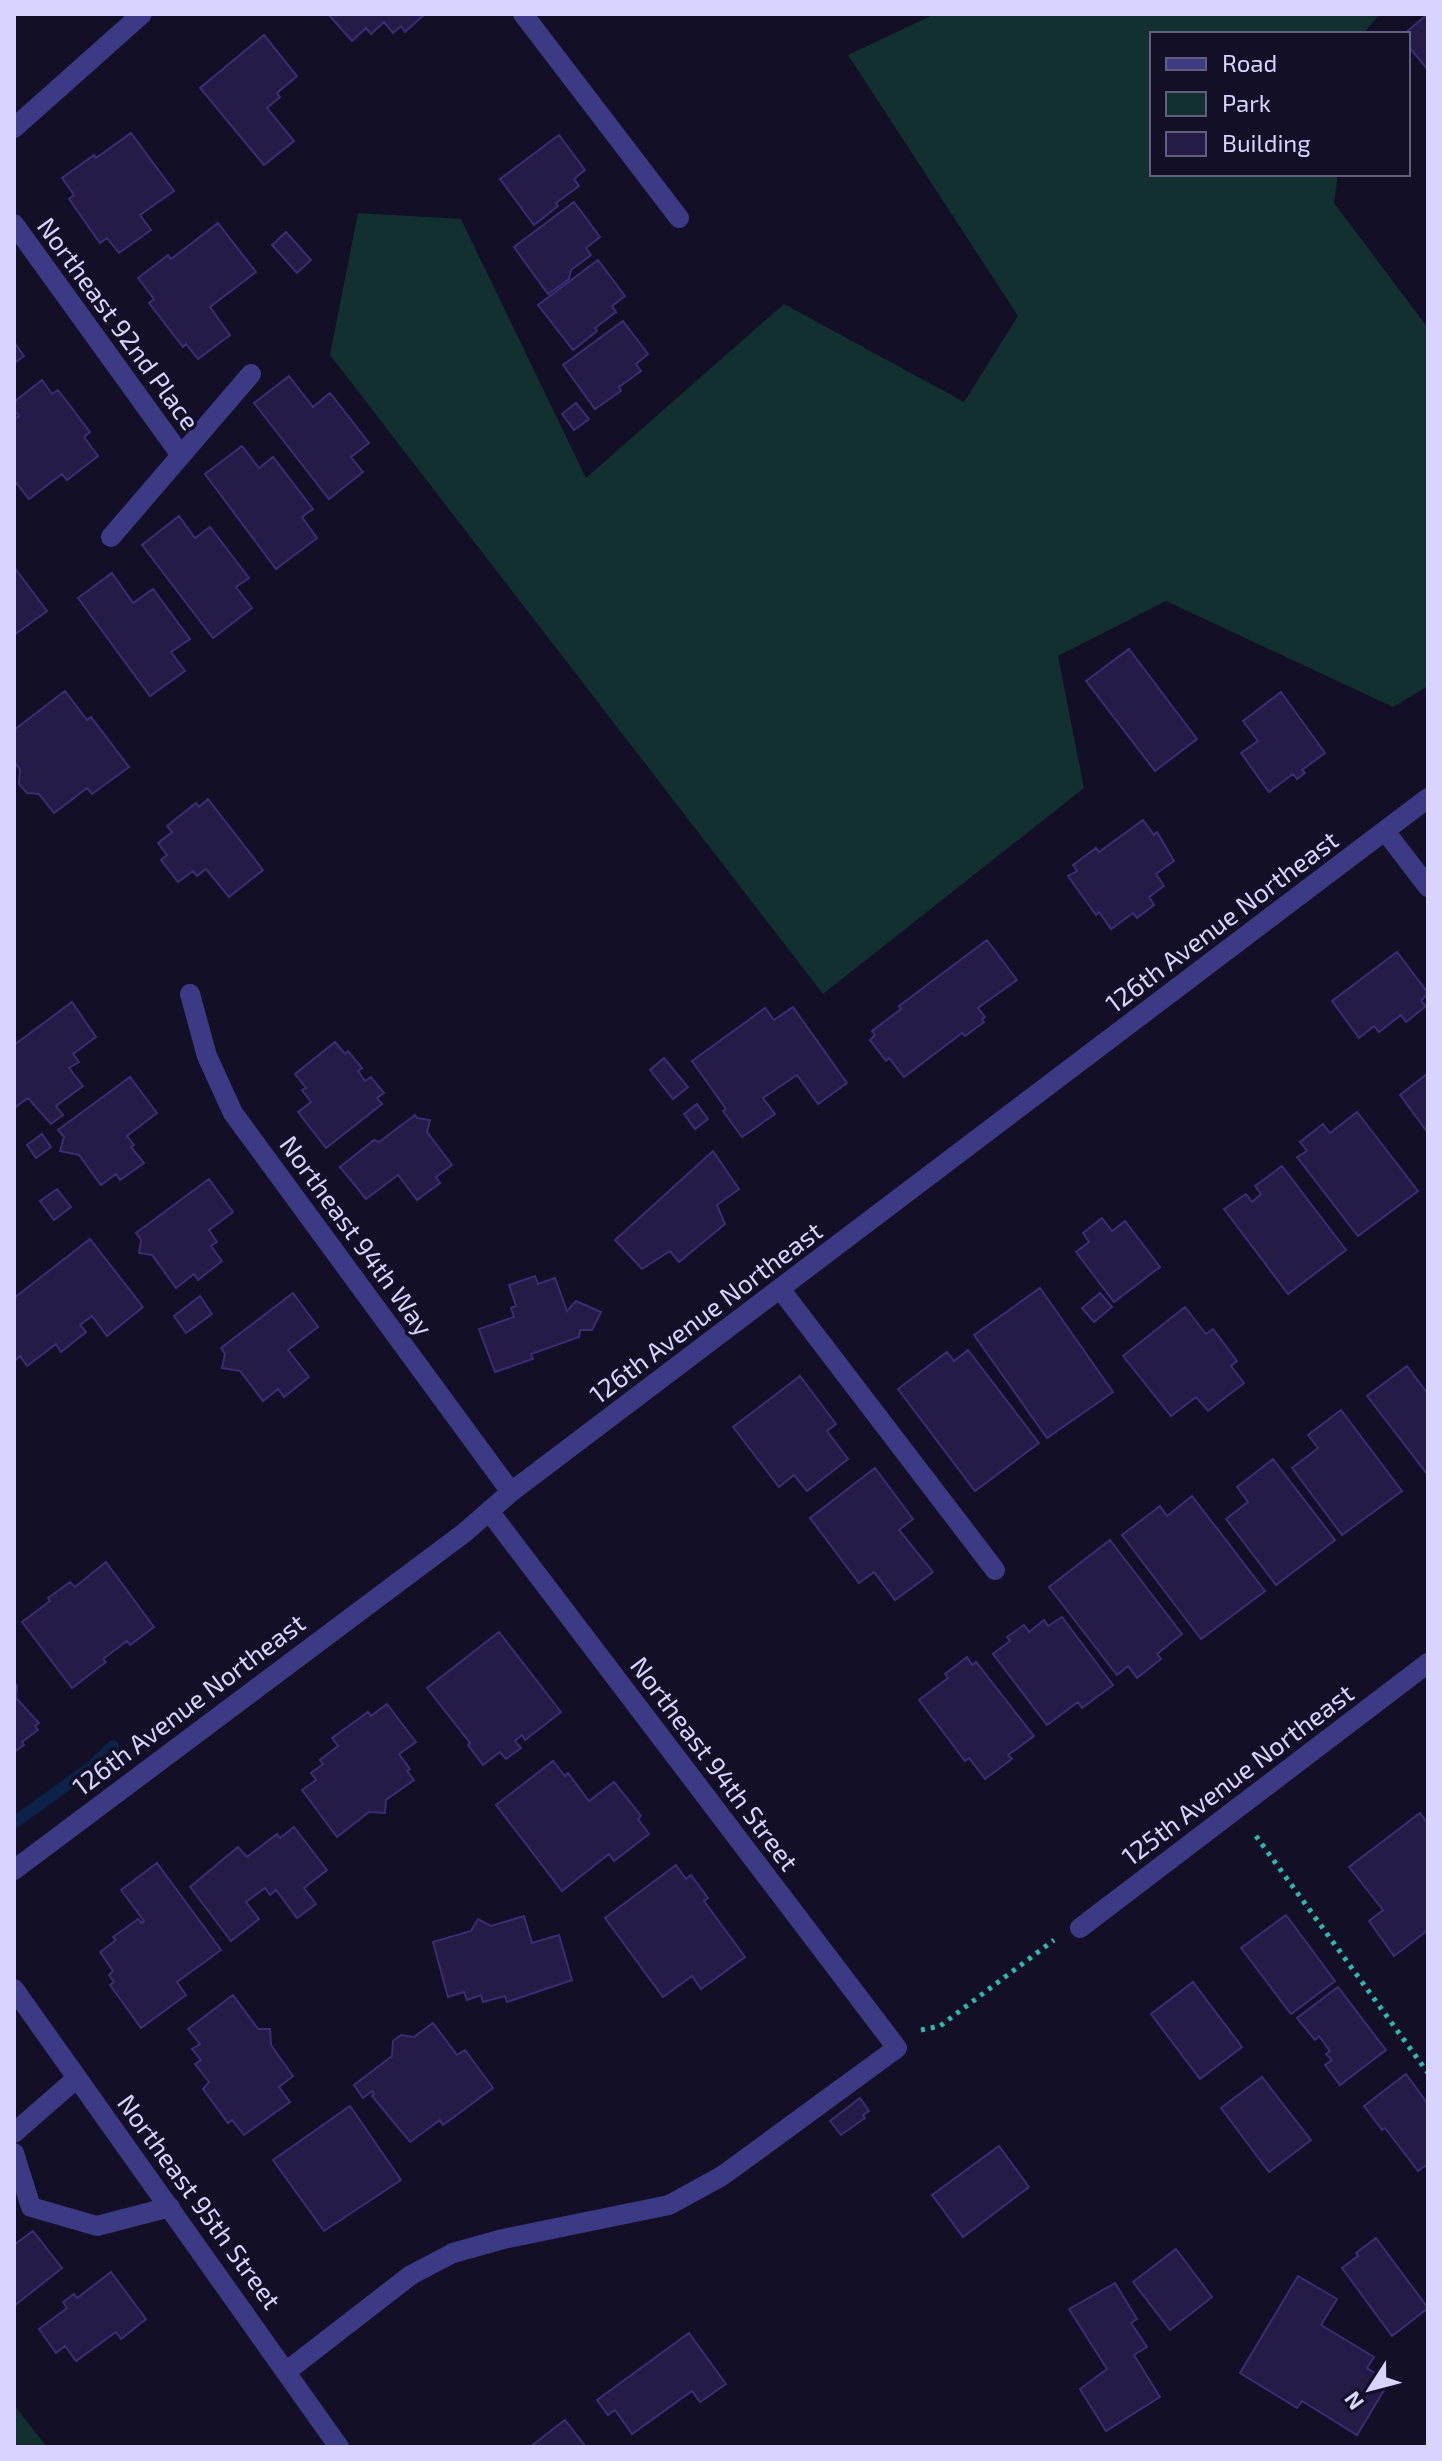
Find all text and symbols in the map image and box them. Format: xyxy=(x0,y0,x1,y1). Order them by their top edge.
legend xyxy=(1150,32,1410,176)
text: Road xyxy=(1222,48,1277,77)
text: Park xyxy=(1222,88,1271,117)
text: Building xyxy=(1222,128,1311,157)
street label: Northeast 92nd Place xyxy=(32,211,207,435)
street label: 126th Avenue Northeast xyxy=(1099,823,1343,1018)
street label: Northeast 94th Way xyxy=(274,1129,440,1341)
street label: 126th Avenue Northeast xyxy=(583,1214,827,1409)
street label: 126th Avenue Northeast xyxy=(66,1606,310,1801)
street label: Northeast 94th Street xyxy=(625,1650,806,1876)
street label: 125th Avenue Northeast xyxy=(1115,1677,1359,1871)
street label: Northeast 95th Street xyxy=(112,2088,289,2314)
north arrow xyxy=(1330,2349,1410,2429)
text: N xyxy=(1338,2387,1368,2415)

